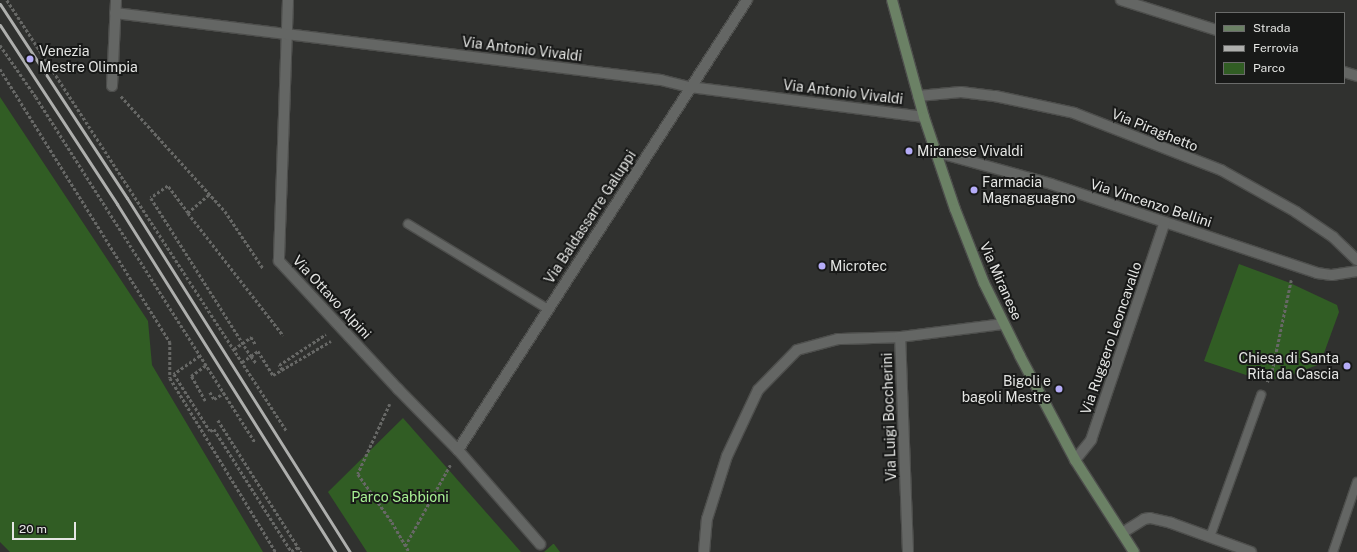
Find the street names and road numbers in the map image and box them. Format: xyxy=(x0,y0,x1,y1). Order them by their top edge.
street label: Via Antonio Vivaldi xyxy=(461,33,583,65)
street label: Via Antonio Vivaldi xyxy=(782,76,904,108)
street label: Via Piraghetto xyxy=(1109,105,1201,155)
street label: Via Baldassarre Galuppi xyxy=(541,147,639,287)
street label: Via Vincenzo Bellini xyxy=(1088,175,1214,231)
street label: Via Miranese xyxy=(976,239,1026,323)
street label: Via Ottavo Alpini xyxy=(289,252,375,342)
street label: Via Ruggero Leoncavallo xyxy=(1077,259,1145,417)
street label: Via Luigi Boccherini xyxy=(878,353,900,481)

